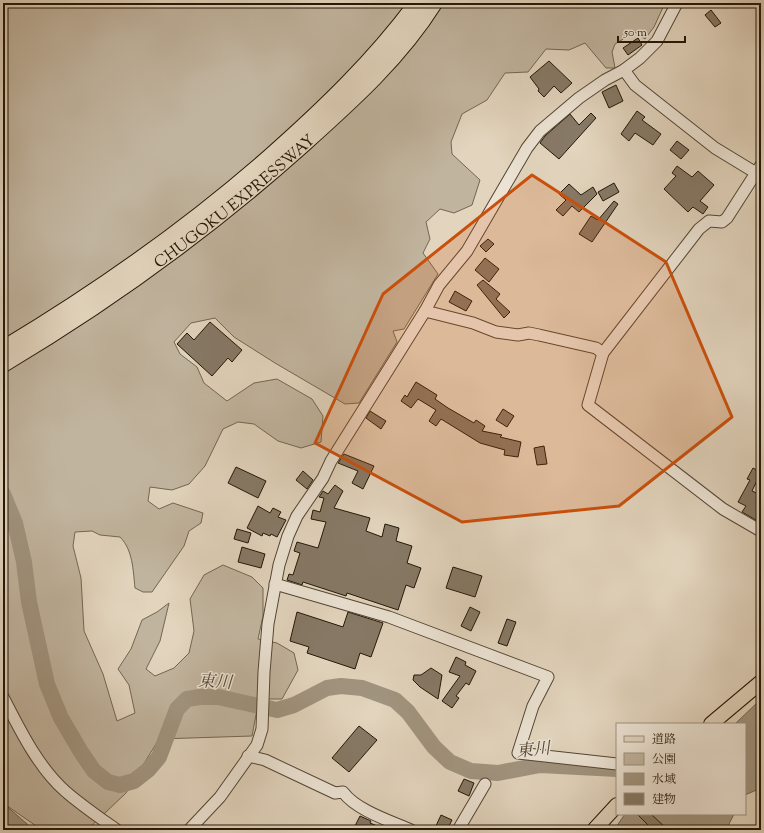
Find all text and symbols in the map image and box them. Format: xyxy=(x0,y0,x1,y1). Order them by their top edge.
scale bar xyxy=(618,18,685,44)
text: 50 m xyxy=(623,24,647,42)
street label: CHUGOKU EXPRESSWAY xyxy=(150,130,321,275)
water label: 東川 xyxy=(197,670,234,696)
legend xyxy=(616,723,746,815)
text: 道路 xyxy=(652,731,676,749)
water label: 東川 xyxy=(515,737,553,765)
text: 公園 xyxy=(652,751,676,769)
text: 水域 xyxy=(652,771,676,789)
text: 建物 xyxy=(652,791,676,809)

